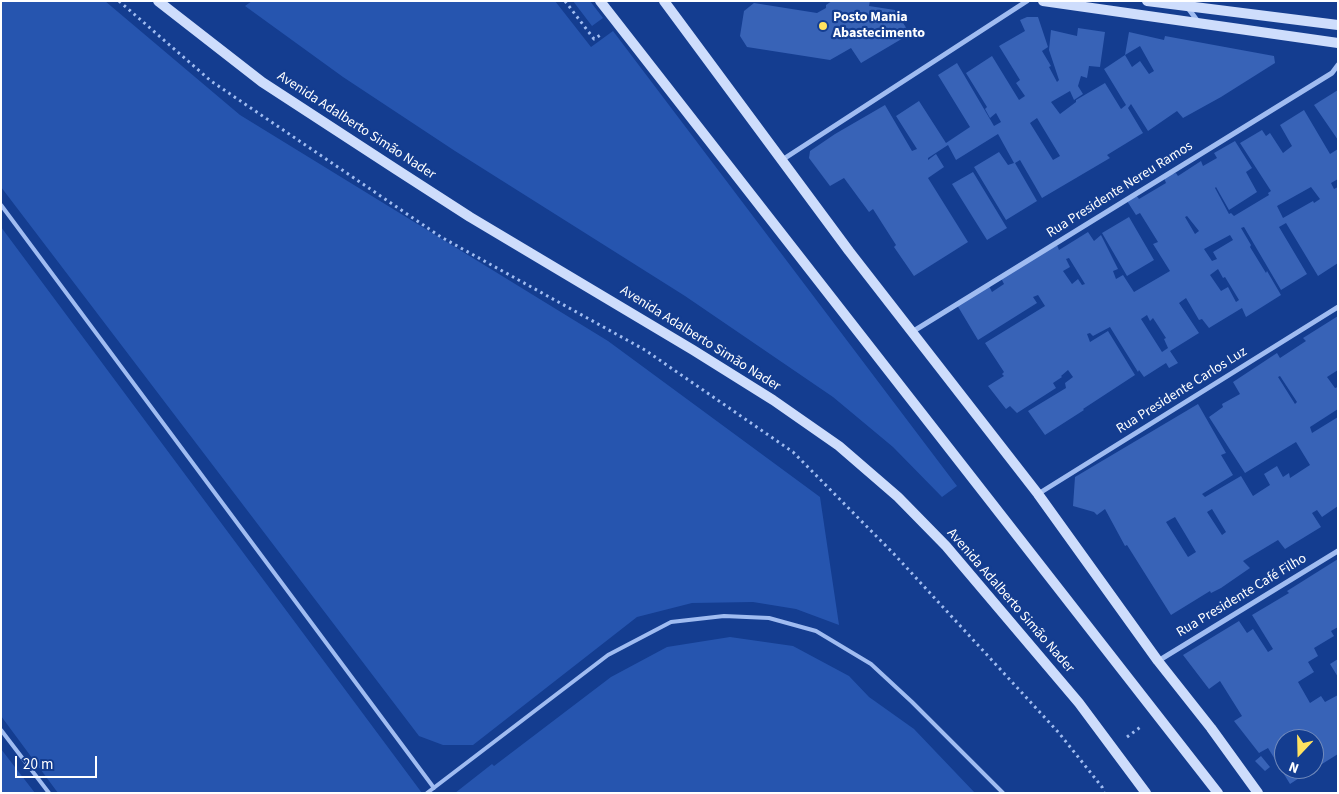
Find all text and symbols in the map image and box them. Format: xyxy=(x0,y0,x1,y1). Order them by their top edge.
place label: Posto Mania Abastecimento xyxy=(833,10,925,42)
marker: Posto Mania Abastecimento xyxy=(817,20,829,32)
street label: Avenida Adalberto Simão Nader xyxy=(274,68,438,184)
street label: Rua Presidente Nereu Ramos xyxy=(1044,138,1196,242)
street label: Avenida Adalberto Simão Nader xyxy=(617,283,783,395)
street label: Rua Presidente Carlos Luz xyxy=(1114,344,1250,438)
street label: Avenida Adalberto Simão Nader xyxy=(943,525,1077,677)
street label: Rua Presidente Café Filho xyxy=(1174,550,1310,642)
north arrow xyxy=(1274,729,1324,779)
scale bar xyxy=(18,746,100,778)
text: 20 m xyxy=(23,754,53,775)
text: N xyxy=(1286,756,1302,778)

